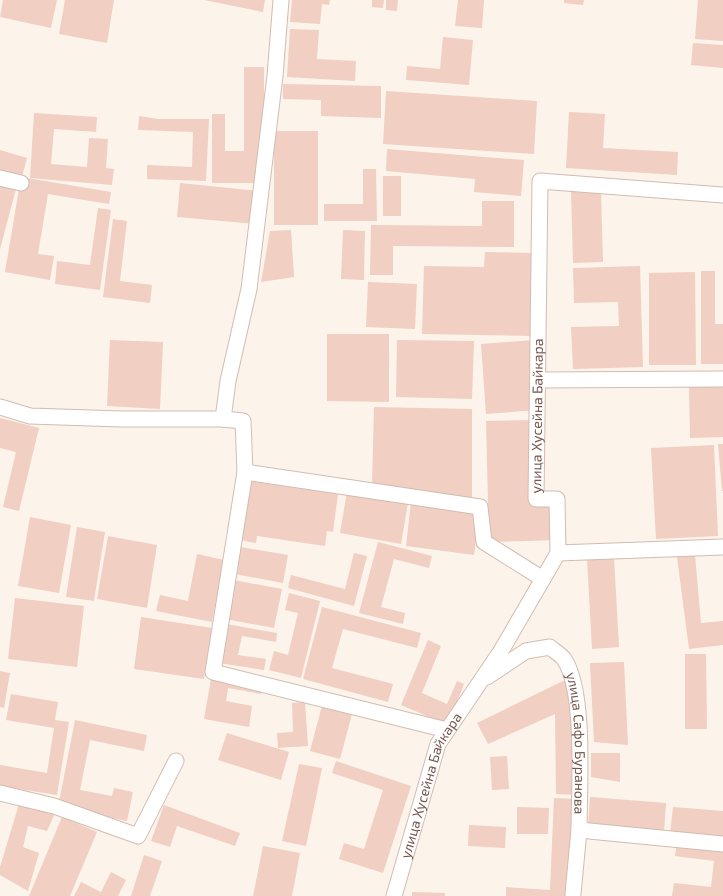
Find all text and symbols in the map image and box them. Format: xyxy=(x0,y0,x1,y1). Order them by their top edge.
street label: улица Хусейна Байкара xyxy=(527,338,546,494)
street label: улица Сафо Буранова xyxy=(563,670,589,815)
street label: улица Хусейна Байкара xyxy=(396,709,465,860)

